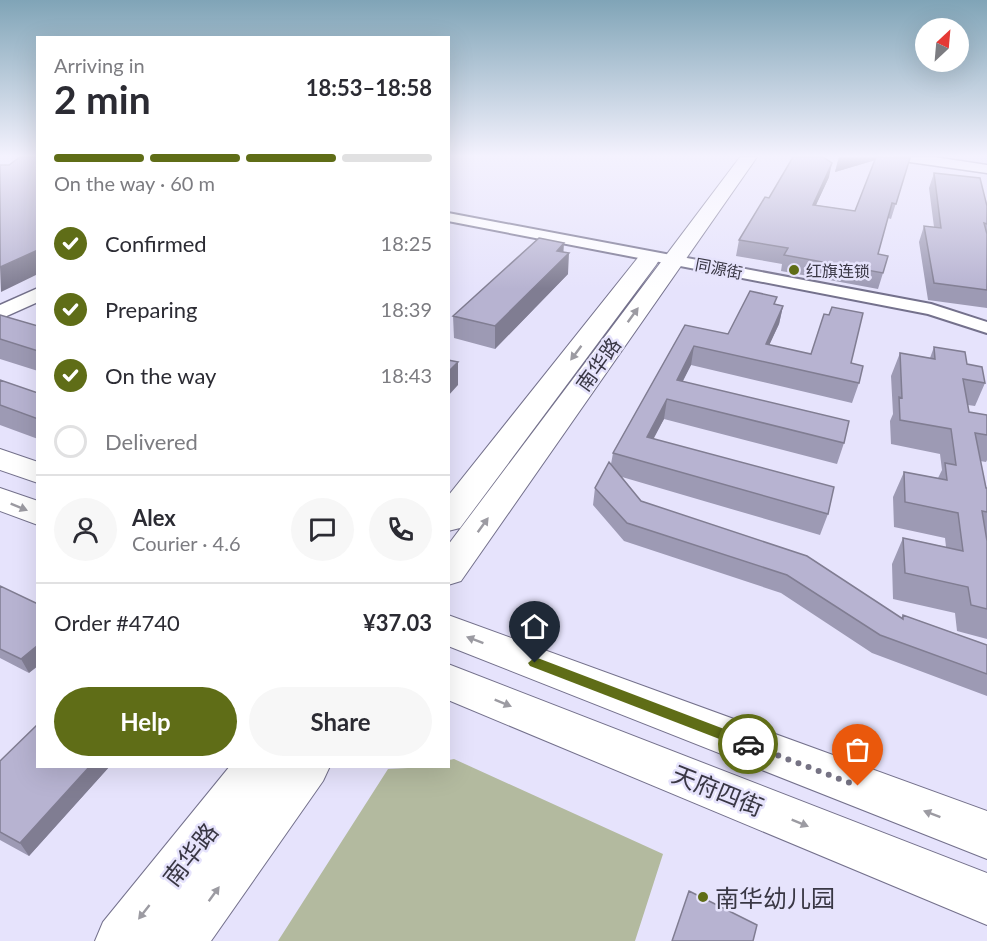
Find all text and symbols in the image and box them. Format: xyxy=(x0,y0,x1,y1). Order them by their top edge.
north arrow xyxy=(915,18,969,72)
map controls xyxy=(915,18,969,72)
text: Arriving in xyxy=(54,53,145,77)
text: 18:53–18:58 xyxy=(306,74,432,101)
text: 2 min xyxy=(54,76,151,122)
text: On the way · 60 m xyxy=(54,171,215,195)
icon: check xyxy=(54,227,87,260)
text: Confirmed xyxy=(105,230,207,257)
text: 18:25 xyxy=(381,231,432,255)
street label: 同源街 xyxy=(694,254,744,282)
place label: 红旗连锁 xyxy=(806,261,870,280)
marker: 红旗连锁 xyxy=(787,263,801,277)
icon: check xyxy=(54,293,87,326)
text: Preparing xyxy=(105,296,197,323)
text: 18:39 xyxy=(381,297,432,321)
one-way arrow xyxy=(627,308,639,324)
street label: 南华路 xyxy=(571,333,625,395)
one-way arrow xyxy=(570,345,583,361)
icon: check xyxy=(54,359,87,392)
text: On the way xyxy=(105,362,216,389)
text: 18:43 xyxy=(381,363,432,387)
text: Delivered xyxy=(105,428,198,455)
button: person xyxy=(54,498,117,561)
button: chat xyxy=(291,498,354,561)
button: phone xyxy=(369,498,432,561)
one-way arrow xyxy=(10,502,28,512)
text: Alex xyxy=(132,504,176,531)
one-way arrow xyxy=(477,517,489,533)
text: Courier · 4.6 xyxy=(132,531,241,555)
pin xyxy=(509,601,560,663)
text: Order #4740 xyxy=(54,609,180,636)
text: ¥37.03 xyxy=(363,609,432,636)
icon: home xyxy=(518,610,551,643)
one-way arrow xyxy=(466,635,484,645)
button: Help xyxy=(54,687,237,756)
button: Share xyxy=(249,687,432,756)
one-way arrow xyxy=(494,698,512,708)
courier xyxy=(718,714,778,774)
pin xyxy=(832,724,883,786)
icon: car xyxy=(732,728,765,761)
icon: bag xyxy=(841,733,874,766)
street label: 天府四街 xyxy=(668,759,768,821)
one-way arrow xyxy=(923,809,941,819)
street label: 南华路 xyxy=(156,817,224,891)
one-way arrow xyxy=(791,819,809,828)
place label: 南华幼儿园 xyxy=(715,883,835,912)
one-way arrow xyxy=(208,886,220,902)
marker: 南华幼儿园 xyxy=(696,890,710,904)
one-way arrow xyxy=(138,904,151,920)

